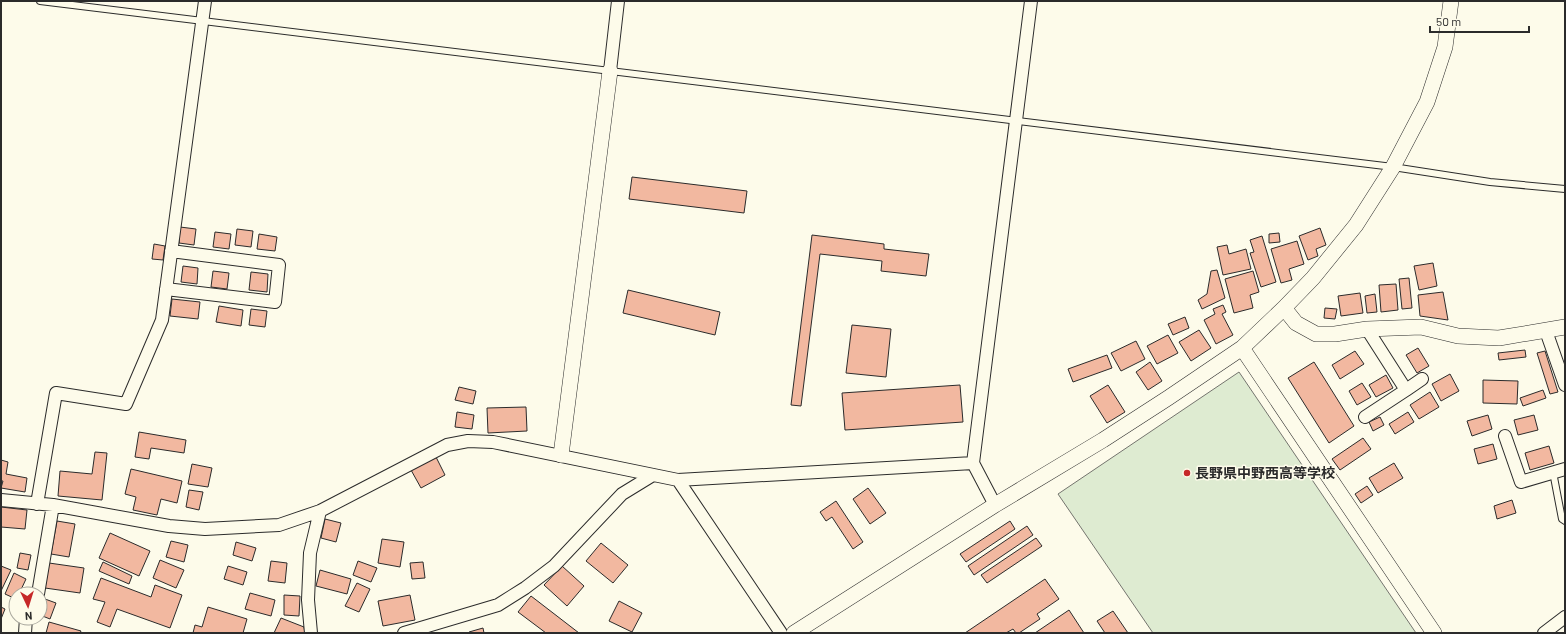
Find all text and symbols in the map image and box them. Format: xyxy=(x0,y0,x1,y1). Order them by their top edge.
scale bar xyxy=(1430,8,1529,34)
text: 50 m xyxy=(1436,14,1461,28)
place label: 長野県中野西高等学校 xyxy=(1195,464,1335,481)
marker: 長野県中野西高等学校 xyxy=(1182,468,1192,478)
north arrow xyxy=(8,586,48,626)
text: N xyxy=(25,610,33,623)

